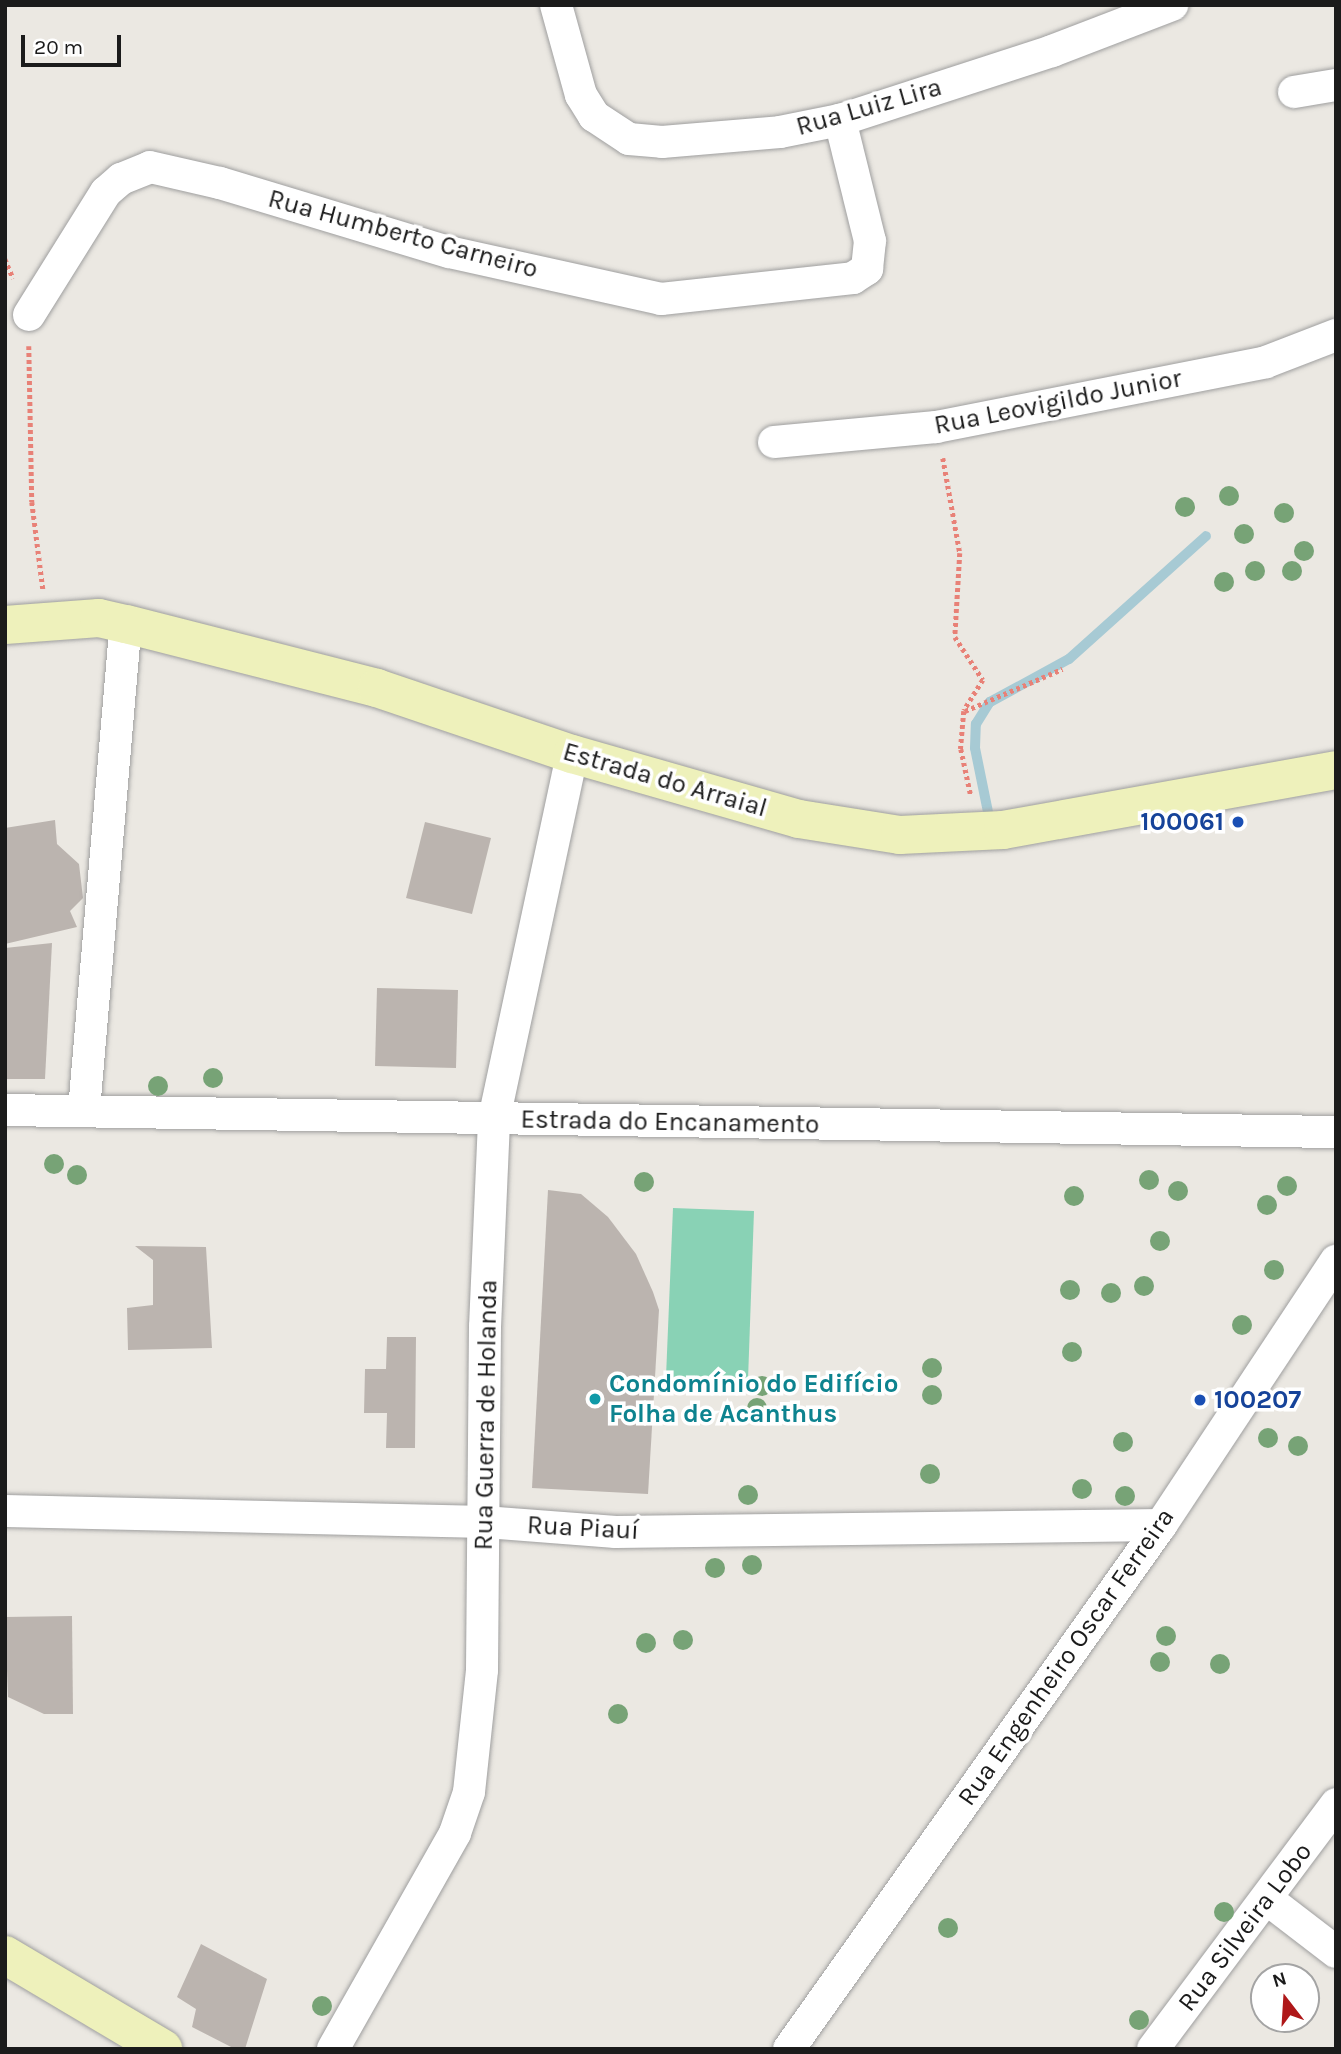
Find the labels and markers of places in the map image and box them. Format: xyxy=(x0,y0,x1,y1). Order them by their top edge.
place label: 100061 xyxy=(1140,806,1224,838)
marker: 100061 xyxy=(1230,814,1246,830)
place label: Condomínio do Edifício Folha de Acanthus xyxy=(609,1368,898,1430)
place label: 100207 xyxy=(1214,1384,1301,1416)
marker: Condomínio do Edifício Folha de Acanthus xyxy=(587,1391,603,1407)
marker: 100207 xyxy=(1192,1392,1208,1408)

